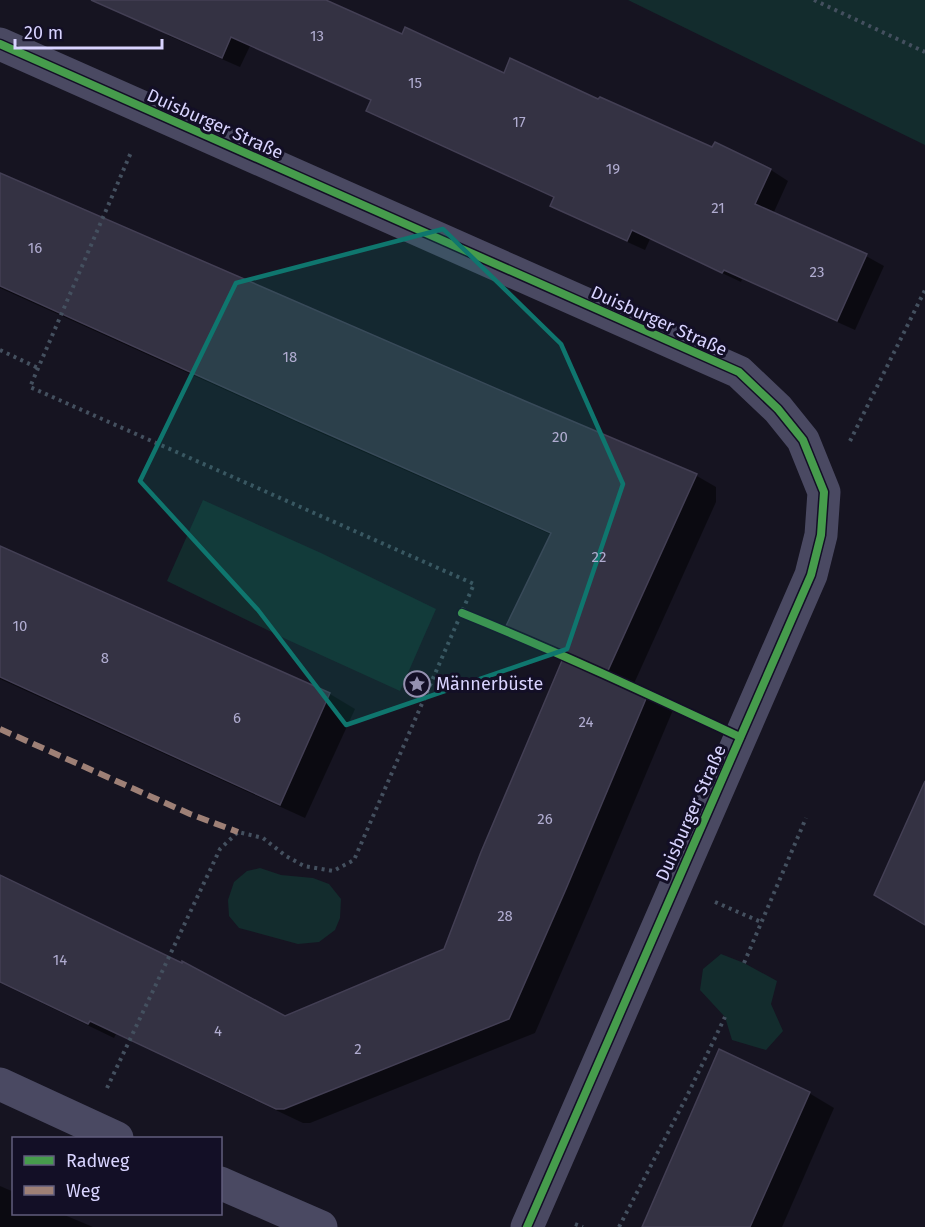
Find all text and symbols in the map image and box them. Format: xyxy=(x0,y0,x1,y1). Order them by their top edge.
scale bar xyxy=(15,12,162,50)
text: 20 m xyxy=(24,22,63,44)
house number: 13 xyxy=(310,27,324,45)
house number: 15 xyxy=(408,74,422,92)
street label: Duisburger Straße xyxy=(143,84,287,164)
house number: 17 xyxy=(512,113,526,131)
house number: 19 xyxy=(606,160,620,178)
house number: 21 xyxy=(711,199,725,217)
house number: 16 xyxy=(28,239,42,257)
house number: 23 xyxy=(810,263,824,281)
street label: Duisburger Straße xyxy=(587,281,731,361)
house number: 18 xyxy=(283,348,297,366)
house number: 20 xyxy=(552,428,568,446)
house number: 22 xyxy=(592,548,606,566)
house number: 10 xyxy=(13,617,27,635)
house number: 8 xyxy=(101,649,109,667)
place icon: Männerbüste xyxy=(402,669,432,699)
place label: Männerbüste xyxy=(436,673,543,695)
house number: 6 xyxy=(233,709,241,727)
house number: 24 xyxy=(578,713,594,731)
street label: Duisburger Straße xyxy=(651,741,731,885)
house number: 26 xyxy=(537,810,553,828)
house number: 28 xyxy=(497,907,513,925)
house number: 14 xyxy=(53,951,67,969)
house number: 4 xyxy=(214,1022,222,1040)
house number: 2 xyxy=(354,1040,362,1058)
legend xyxy=(12,1137,222,1215)
text: Radweg xyxy=(66,1150,130,1172)
text: Weg xyxy=(66,1180,100,1202)

